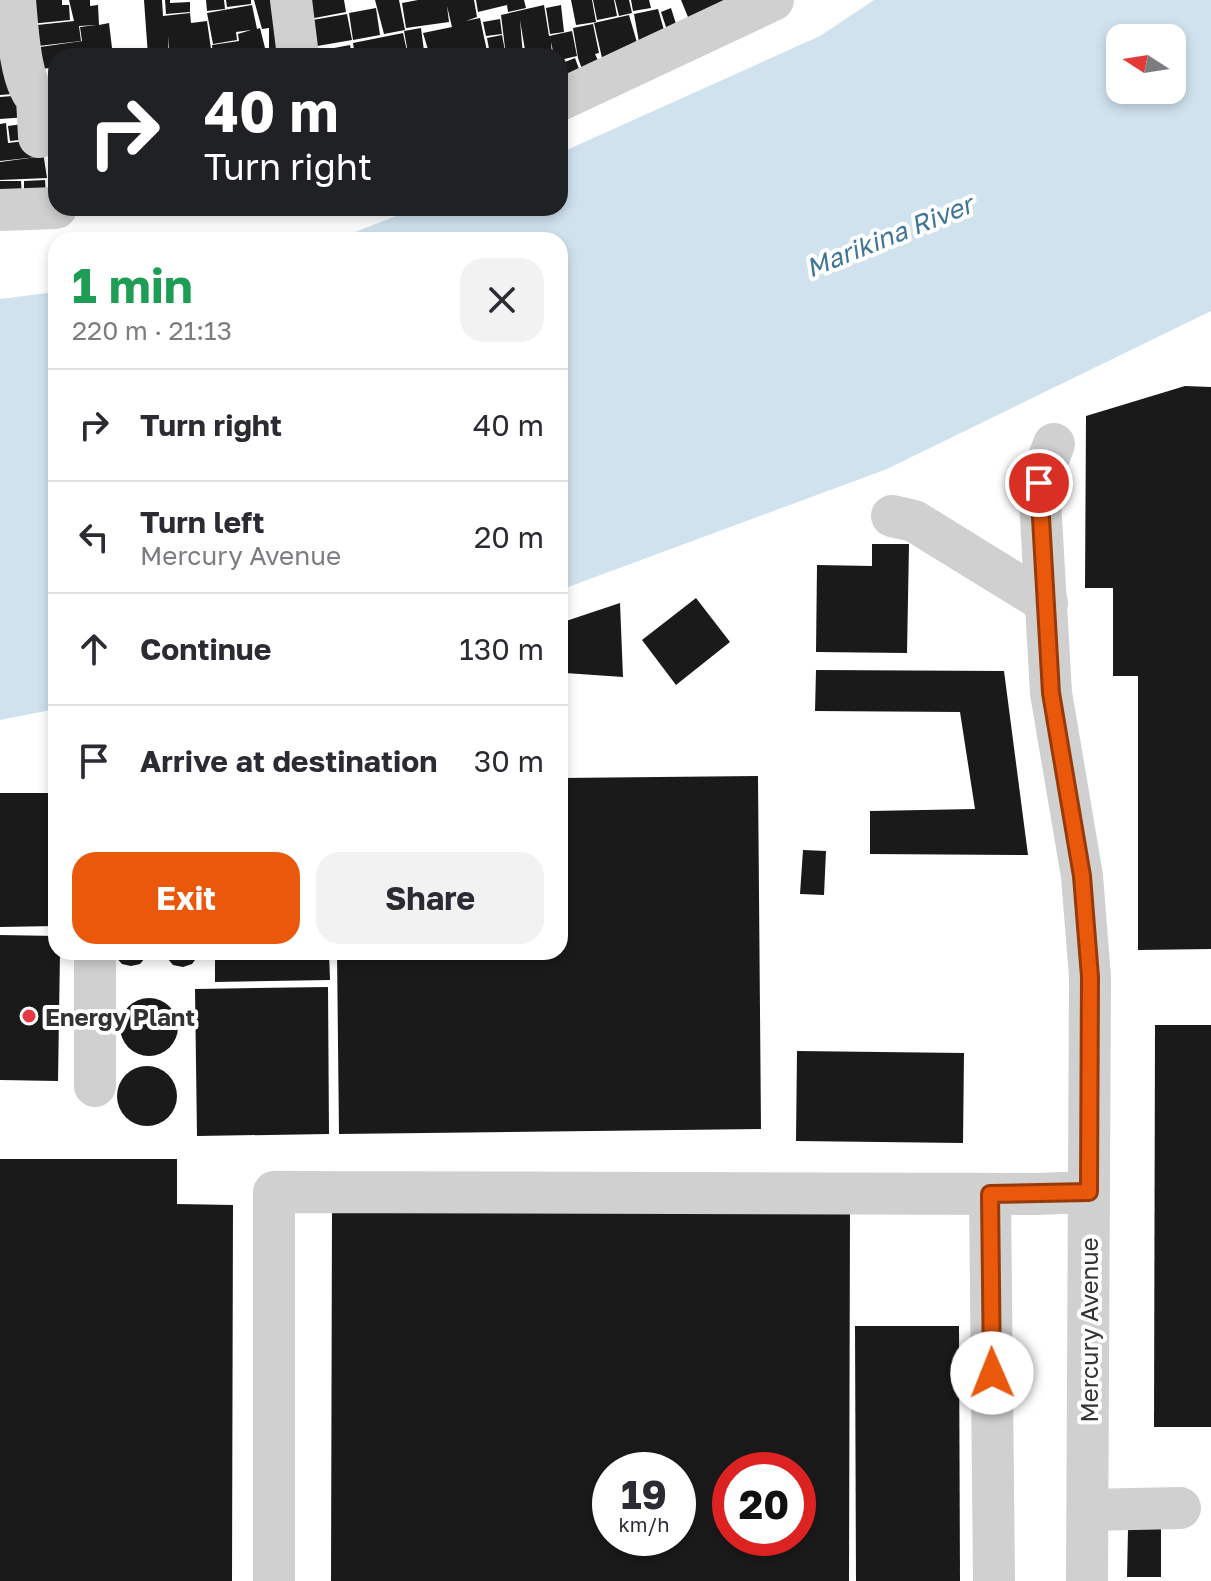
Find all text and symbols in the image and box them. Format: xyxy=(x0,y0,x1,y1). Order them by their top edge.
north arrow xyxy=(1106,24,1186,104)
map controls xyxy=(1106,24,1186,104)
text: 40 m xyxy=(204,77,338,144)
icon: right xyxy=(72,80,176,184)
text: Turn right xyxy=(204,145,372,188)
water label: Marikina River xyxy=(801,187,980,284)
text: 1 min xyxy=(72,256,193,314)
button: close xyxy=(460,258,544,342)
text: 220 m · 21:13 xyxy=(72,315,232,346)
icon: right xyxy=(72,403,116,447)
text: Turn right xyxy=(140,407,282,443)
text: 40 m xyxy=(473,407,544,443)
pin xyxy=(1005,449,1073,517)
icon: arrive xyxy=(1017,461,1061,505)
text: Turn left xyxy=(140,504,265,540)
icon: left xyxy=(72,515,116,559)
text: 20 m xyxy=(474,519,544,555)
text: Mercury Avenue xyxy=(140,540,341,571)
icon: ahead xyxy=(72,627,116,671)
text: Continue xyxy=(140,631,271,667)
text: 130 m xyxy=(459,631,544,667)
icon: arrive xyxy=(72,739,116,783)
text: Arrive at destination xyxy=(140,743,437,779)
text: 30 m xyxy=(474,743,544,779)
button: Exit xyxy=(72,852,300,944)
button: Share xyxy=(316,852,544,944)
place label: Energy Plant xyxy=(45,1002,195,1031)
marker: Energy Plant xyxy=(20,1007,38,1025)
street label: Mercury Avenue xyxy=(1074,1237,1103,1423)
position arrow xyxy=(950,1331,1034,1415)
speed limit sign: 20 xyxy=(712,1452,816,1556)
text: 19 xyxy=(621,1470,667,1518)
text: km/h xyxy=(619,1512,669,1536)

